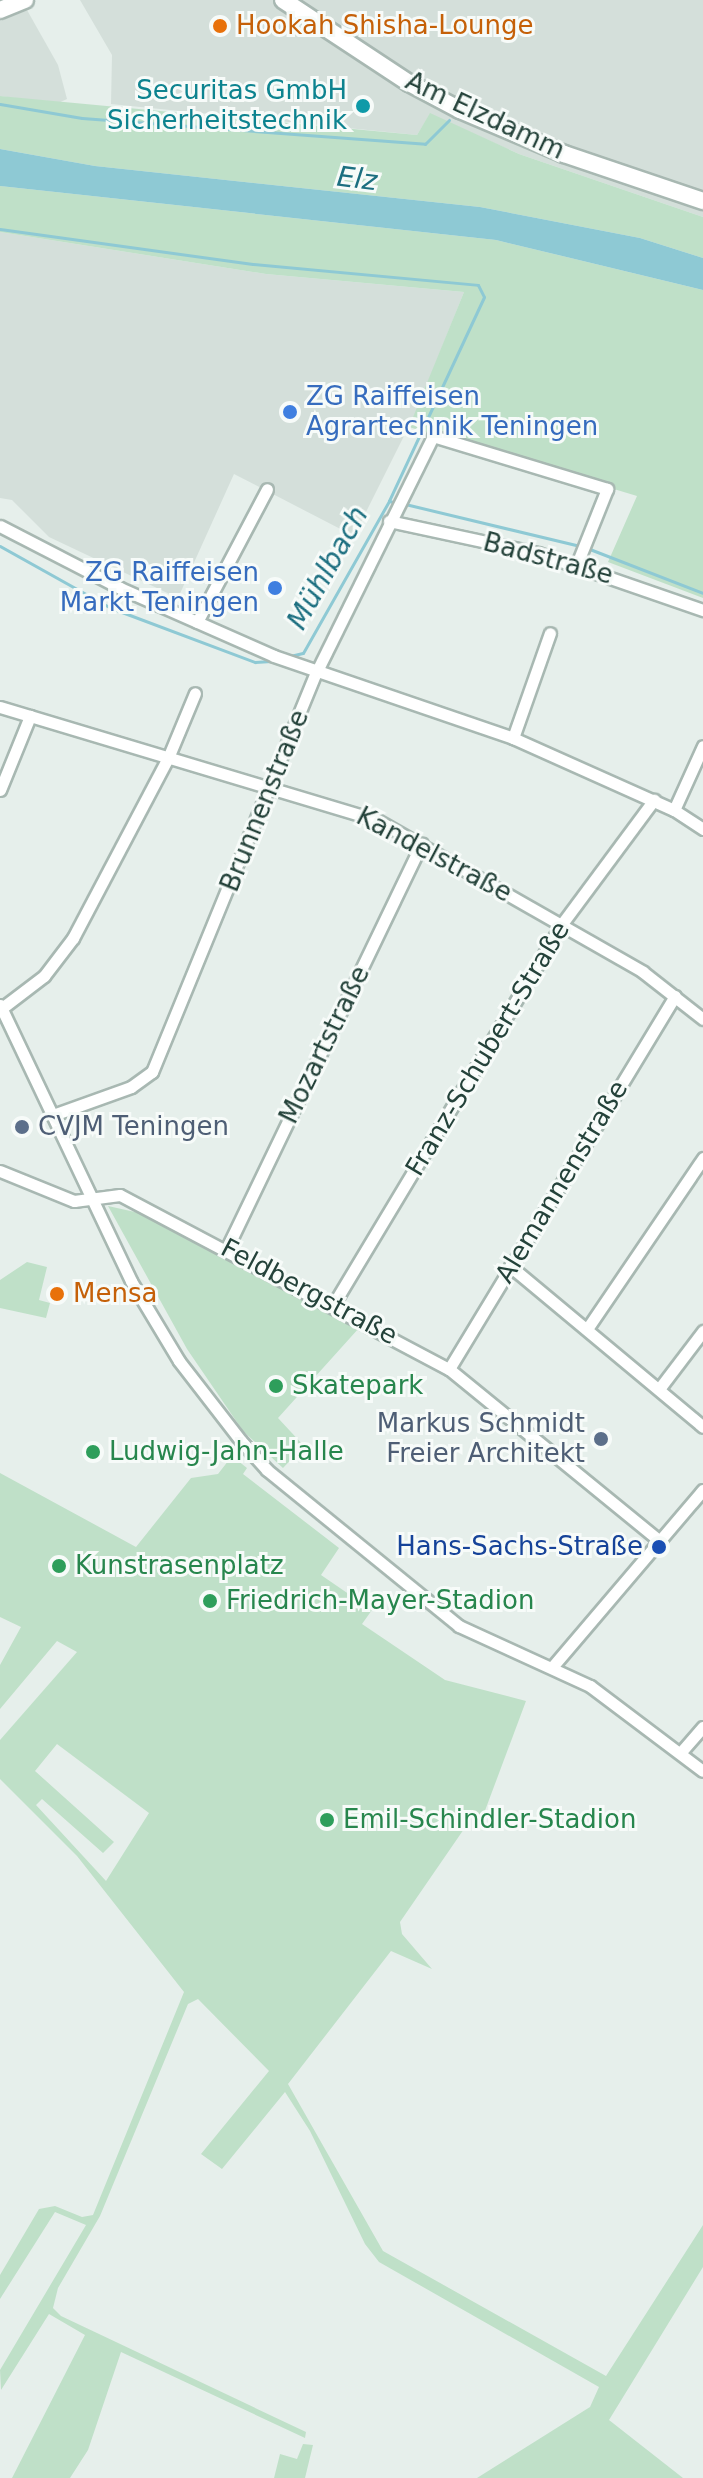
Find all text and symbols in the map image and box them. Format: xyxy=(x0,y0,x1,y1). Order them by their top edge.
place label: Hookah Shisha-Lounge xyxy=(236,10,534,42)
marker: Hookah Shisha-Lounge xyxy=(211,17,229,35)
street label: Am Elzdamm xyxy=(401,66,569,166)
place label: Securitas GmbH Sicherheitstechnik xyxy=(107,75,347,136)
marker: Securitas GmbH Sicherheitstechnik xyxy=(354,97,372,115)
water label: Elz xyxy=(335,160,379,198)
place label: ZG Raiffeisen Agrartechnik Teningen xyxy=(306,381,598,442)
marker: ZG Raiffeisen Agrartechnik Teningen xyxy=(281,403,299,421)
water label: Mühlbach xyxy=(280,501,376,635)
street label: Badstraße xyxy=(480,527,616,591)
place label: ZG Raiffeisen Markt Teningen xyxy=(60,557,259,618)
marker: ZG Raiffeisen Markt Teningen xyxy=(266,579,284,597)
street label: Brunnenstraße xyxy=(214,706,316,896)
street label: Kandelstraße xyxy=(351,801,517,909)
street label: Franz-Schubert-Straße xyxy=(400,916,576,1182)
street label: Mozartstraße xyxy=(273,961,377,1129)
street label: Alemannenstraße xyxy=(489,1075,635,1289)
place label: CVJM Teningen xyxy=(38,1111,229,1143)
marker: CVJM Teningen xyxy=(13,1118,31,1136)
street label: Feldbergstraße xyxy=(215,1232,403,1352)
place label: Mensa xyxy=(73,1278,157,1310)
marker: Mensa xyxy=(48,1285,66,1303)
place label: Skatepark xyxy=(292,1370,423,1402)
marker: Skatepark xyxy=(267,1377,285,1395)
place label: Markus Schmidt Freier Architekt xyxy=(377,1408,585,1470)
marker: Markus Schmidt Freier Architekt xyxy=(592,1430,610,1448)
place label: Ludwig-Jahn-Halle xyxy=(109,1436,344,1468)
marker: Ludwig-Jahn-Halle xyxy=(84,1443,102,1461)
place label: Hans-Sachs-Straße xyxy=(396,1531,643,1563)
marker: Hans-Sachs-Straße xyxy=(650,1538,668,1556)
place label: Kunstrasenplatz xyxy=(75,1550,284,1582)
marker: Kunstrasenplatz xyxy=(50,1557,68,1575)
place label: Friedrich-Mayer-Stadion xyxy=(226,1585,534,1617)
marker: Friedrich-Mayer-Stadion xyxy=(201,1592,219,1610)
place label: Emil-Schindler-Stadion xyxy=(343,1804,636,1836)
marker: Emil-Schindler-Stadion xyxy=(318,1811,336,1829)

